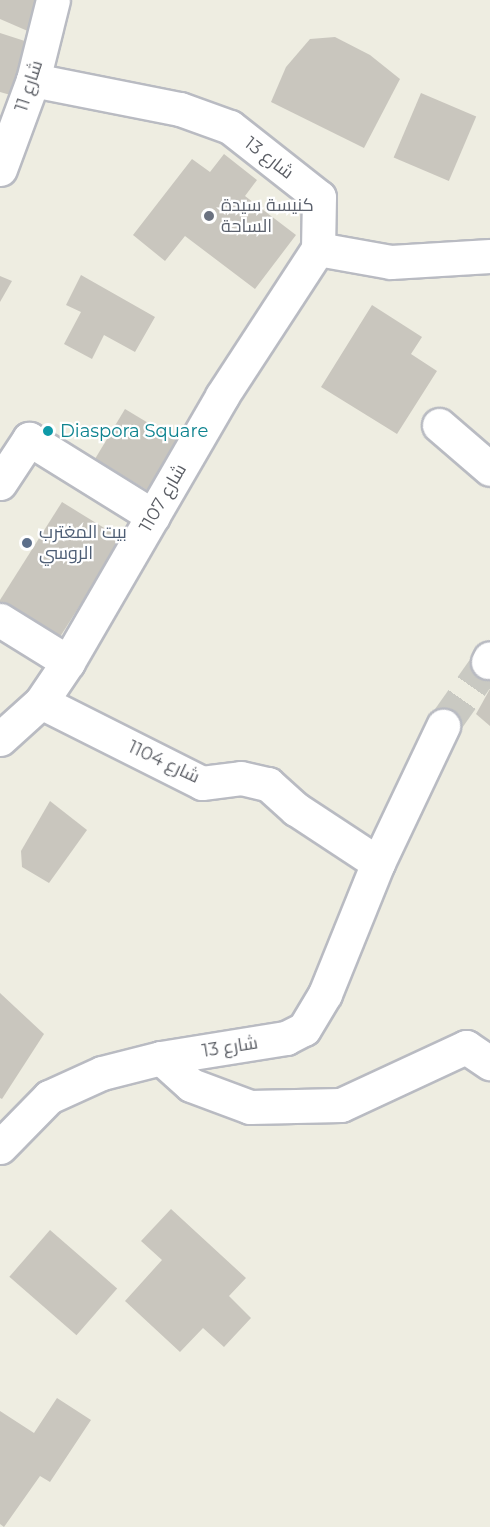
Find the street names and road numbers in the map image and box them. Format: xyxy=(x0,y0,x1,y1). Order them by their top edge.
street label: شارع 11 xyxy=(11,58,47,114)
street label: شارع 13 xyxy=(240,132,298,184)
street label: شارع 1107 xyxy=(135,460,191,536)
street label: شارع 1104 xyxy=(125,736,203,788)
street label: شارع 13 xyxy=(201,1032,259,1062)

